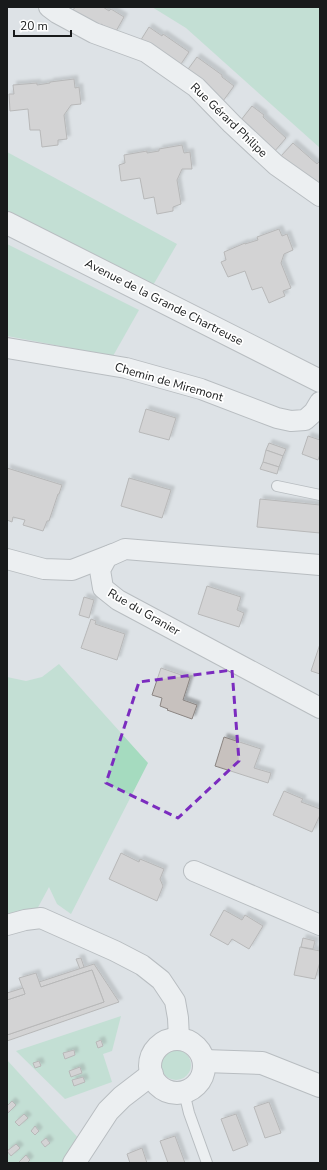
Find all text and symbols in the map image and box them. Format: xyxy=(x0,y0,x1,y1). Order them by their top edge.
scale bar xyxy=(14,12,71,38)
text: 20 m xyxy=(20,18,48,34)
street label: Rue Gérard Philipe xyxy=(187,79,271,161)
street label: Avenue de la Grande Chartreuse xyxy=(82,255,246,349)
street label: Chemin de Miremont xyxy=(113,359,226,405)
street label: Rue du Granier xyxy=(105,585,184,639)

